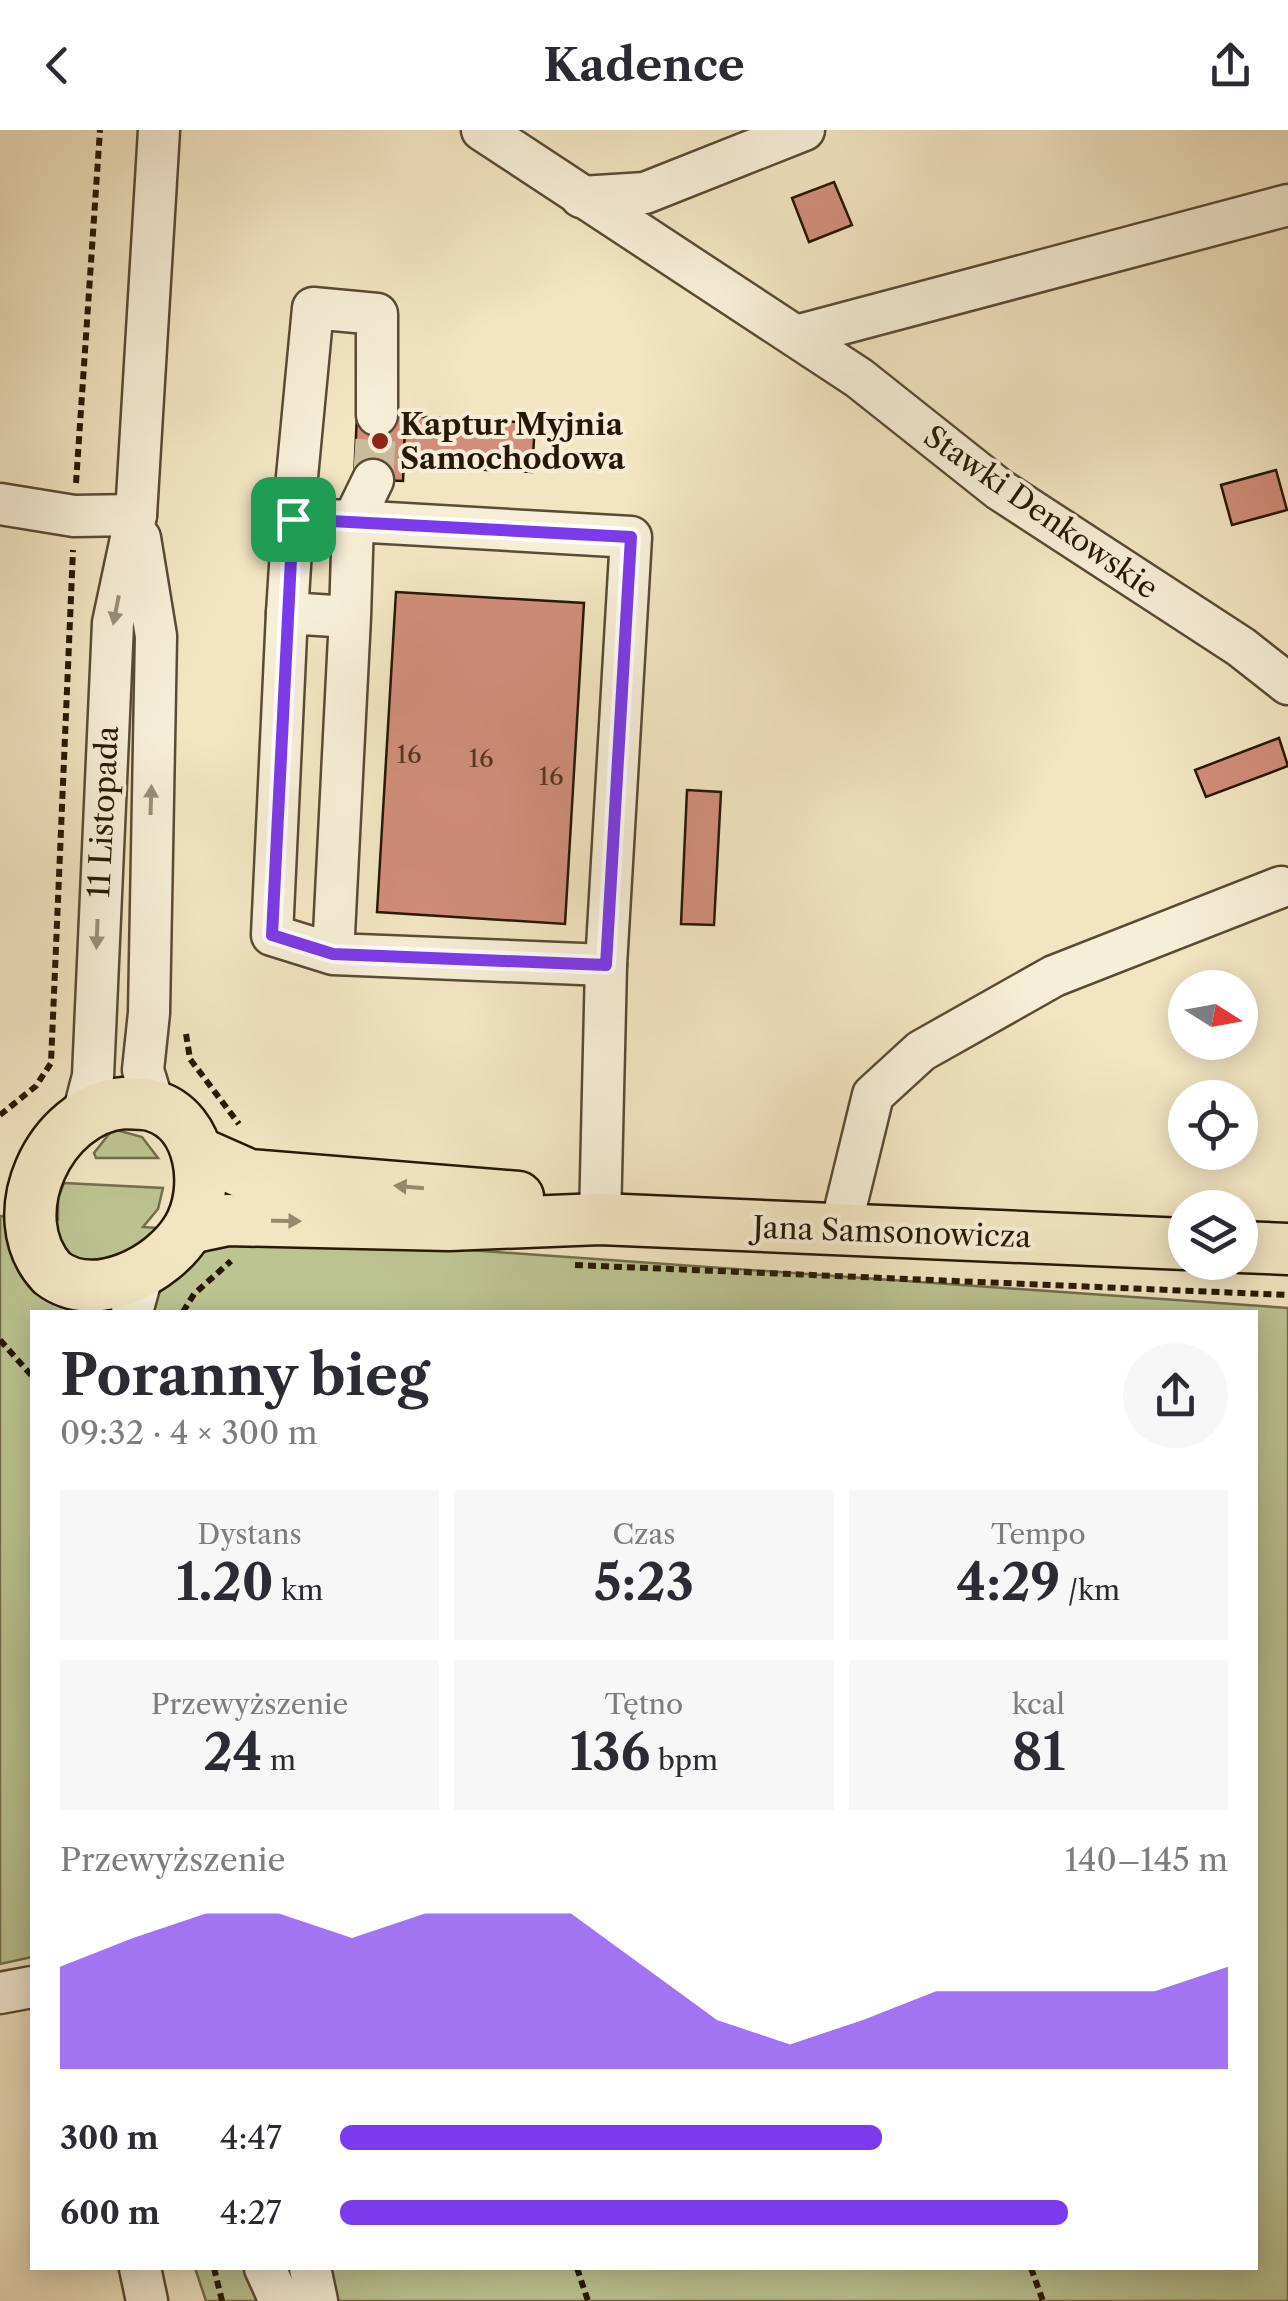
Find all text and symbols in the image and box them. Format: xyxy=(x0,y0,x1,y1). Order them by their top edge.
text: Kadence xyxy=(543,37,745,93)
icon: back xyxy=(30,38,85,93)
icon: share xyxy=(1203,38,1258,93)
place label: Kaptur Myjnia Samochodowa xyxy=(400,406,626,477)
street label: Stawki Denkowskie xyxy=(917,417,1165,607)
marker: Kaptur Myjnia Samochodowa xyxy=(369,430,391,452)
pin xyxy=(251,477,336,562)
icon: arrive xyxy=(266,492,321,547)
one-way arrow xyxy=(108,595,124,626)
street label: 11 Listopada xyxy=(80,725,126,899)
house number: 16 xyxy=(396,739,422,770)
house number: 16 xyxy=(468,743,494,774)
house number: 16 xyxy=(538,761,564,792)
one-way arrow xyxy=(144,784,160,816)
one-way arrow xyxy=(88,919,104,951)
north arrow xyxy=(1168,970,1258,1060)
map controls xyxy=(1168,970,1258,1280)
button: locate xyxy=(1168,1080,1258,1170)
one-way arrow xyxy=(393,1178,424,1194)
button: layers xyxy=(1168,1190,1258,1280)
street label: Jana Samsonowicza xyxy=(748,1209,1032,1255)
one-way arrow xyxy=(270,1213,302,1229)
text: Poranny bieg xyxy=(60,1342,430,1409)
button: share xyxy=(1123,1343,1228,1448)
text: 09:32 · 4 × 300 m xyxy=(60,1413,318,1452)
text: Dystans xyxy=(198,1517,302,1551)
text: Czas xyxy=(612,1517,675,1551)
text: Tempo xyxy=(991,1517,1086,1551)
text: 1.20 xyxy=(176,1551,274,1613)
text: 5:23 xyxy=(594,1551,694,1613)
text: 4:29 xyxy=(957,1551,1060,1613)
text: km xyxy=(274,1573,323,1607)
text: /km xyxy=(1060,1573,1120,1607)
text: Przewyższenie xyxy=(151,1687,348,1721)
text: Tętno xyxy=(605,1687,683,1721)
text: kcal xyxy=(1012,1687,1065,1721)
text: 24 xyxy=(203,1721,262,1783)
text: 136 xyxy=(570,1721,650,1783)
text: 81 xyxy=(1012,1721,1065,1783)
text: m xyxy=(262,1743,296,1777)
text: bpm xyxy=(650,1743,718,1777)
text: Przewyższenie xyxy=(60,1840,285,1879)
text: 140–145 m xyxy=(1065,1840,1228,1879)
text: 300 m xyxy=(60,2118,159,2157)
text: 4:47 xyxy=(220,2118,282,2157)
text: 600 m xyxy=(60,2193,160,2232)
text: 4:27 xyxy=(220,2193,282,2232)

